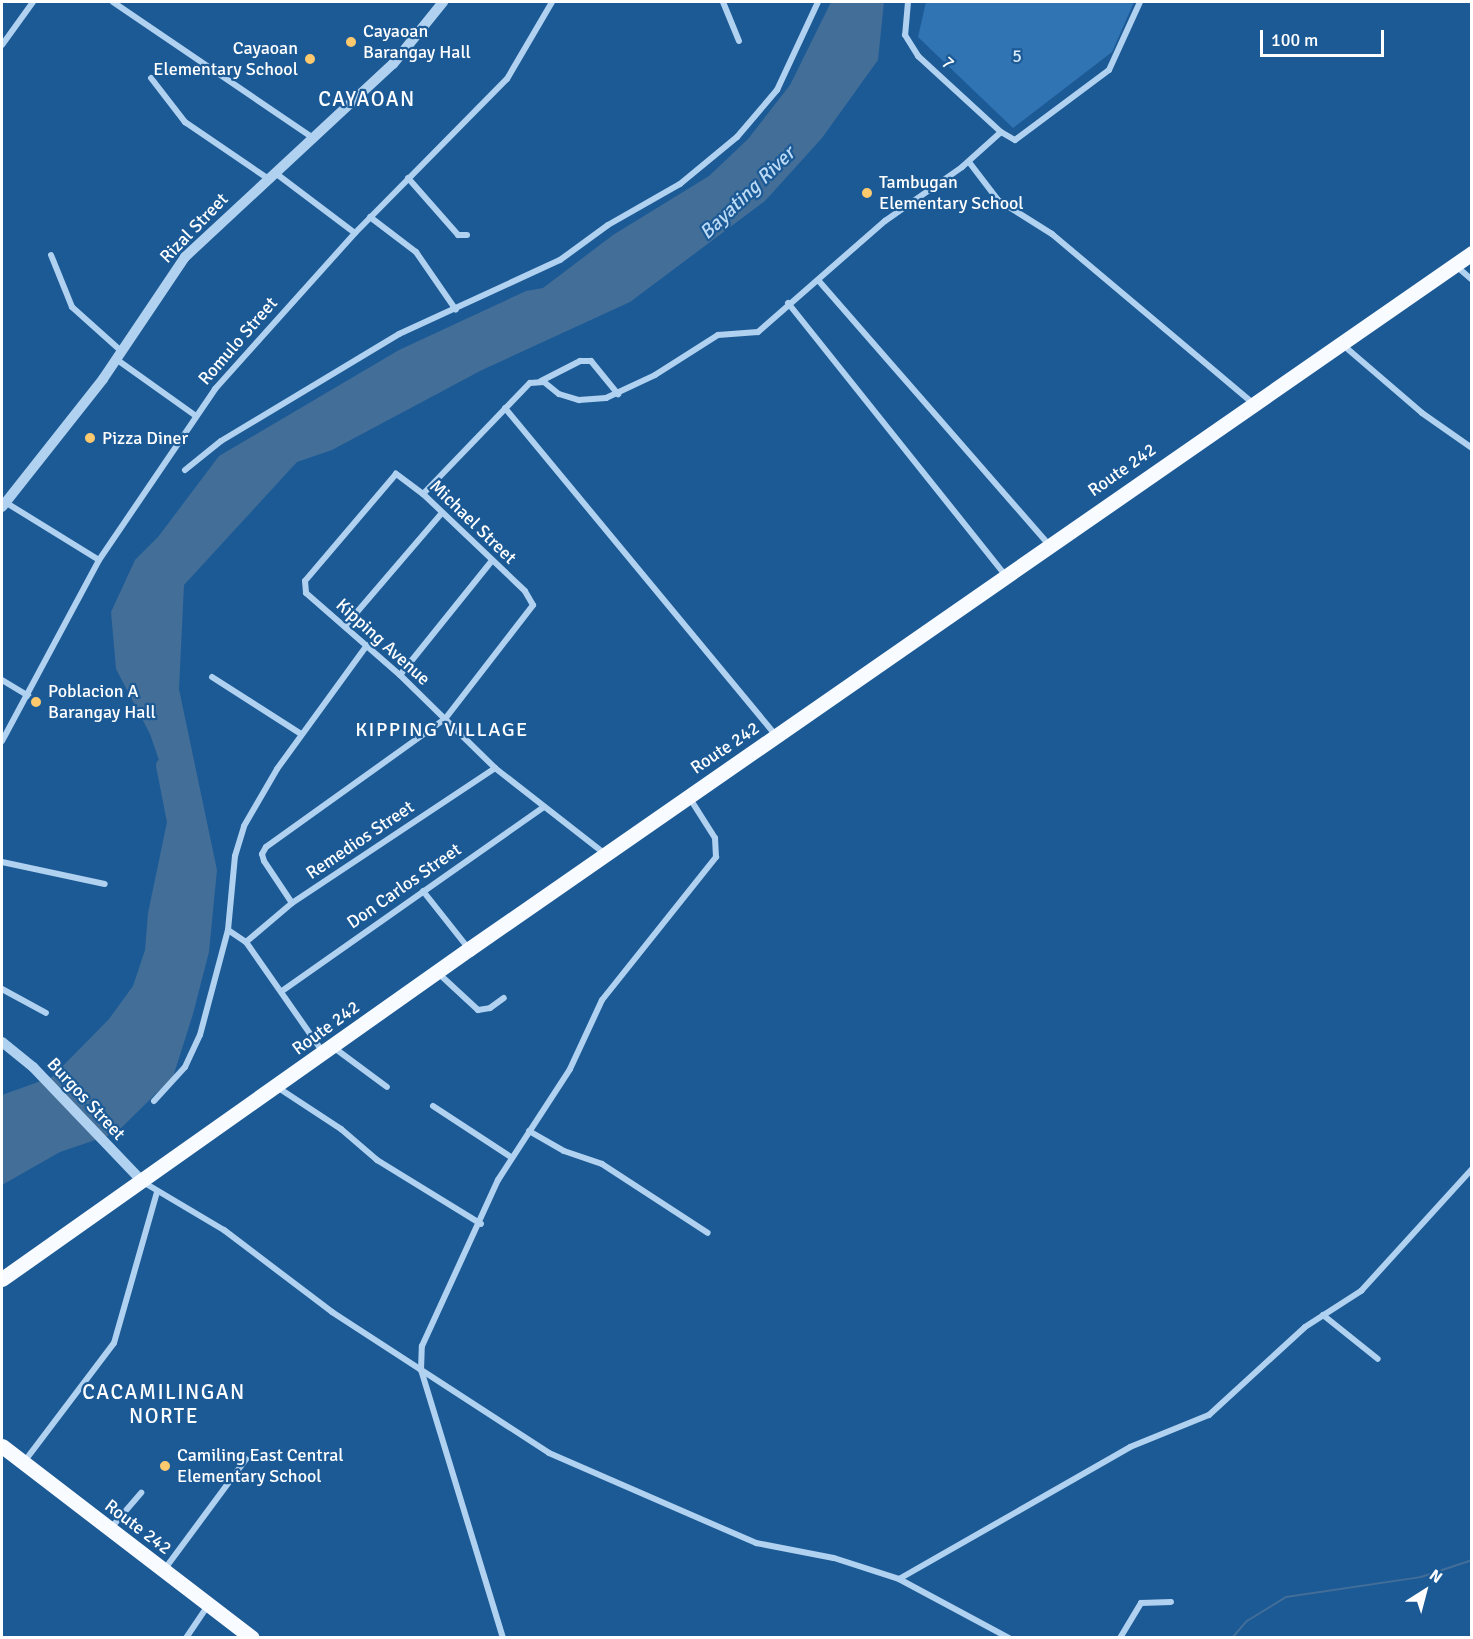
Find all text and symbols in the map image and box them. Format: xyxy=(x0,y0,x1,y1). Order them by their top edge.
scale bar xyxy=(1263,18,1388,56)
place label: Cayaoan Barangay Hall xyxy=(363,21,471,63)
text: 100 m xyxy=(1271,29,1318,51)
marker: Cayaoan Barangay Hall xyxy=(344,35,358,49)
place label: Cayaoan Elementary School xyxy=(153,38,298,80)
park label: 5 xyxy=(1012,45,1022,67)
marker: Cayaoan Elementary School xyxy=(303,52,317,66)
street label: 7 xyxy=(937,52,959,74)
district label: CAYAOAN xyxy=(318,86,416,112)
water label: Bayating River xyxy=(694,142,800,244)
place label: Tambugan Elementary School xyxy=(879,172,1024,214)
marker: Tambugan Elementary School xyxy=(860,186,874,200)
street label: Rizal Street xyxy=(155,188,233,268)
street label: Romulo Street xyxy=(194,293,282,389)
place label: Pizza Diner xyxy=(102,427,188,449)
marker: Pizza Diner xyxy=(83,431,97,445)
street label: Route 242 xyxy=(1084,439,1160,501)
street label: Michael Street xyxy=(425,475,521,569)
street label: Kipping Avenue xyxy=(331,594,435,690)
place label: Poblacion A Barangay Hall xyxy=(48,681,156,724)
marker: Poblacion A Barangay Hall xyxy=(29,695,43,709)
district label: KIPPING VILLAGE xyxy=(355,717,529,741)
street label: Route 242 xyxy=(687,717,763,779)
street label: Remedios Street xyxy=(302,796,418,884)
street label: Don Carlos Street xyxy=(343,839,465,933)
street label: Route 242 xyxy=(288,996,364,1060)
street label: Burgos Street xyxy=(42,1053,130,1145)
district label: CACAMILINGAN NORTE xyxy=(82,1379,246,1429)
place label: Camiling East Central Elementary School xyxy=(177,1445,344,1488)
marker: Camiling East Central Elementary School xyxy=(158,1459,172,1473)
street label: Route 242 xyxy=(100,1495,176,1559)
north arrow xyxy=(1395,1561,1455,1621)
text: N xyxy=(1425,1565,1446,1588)

